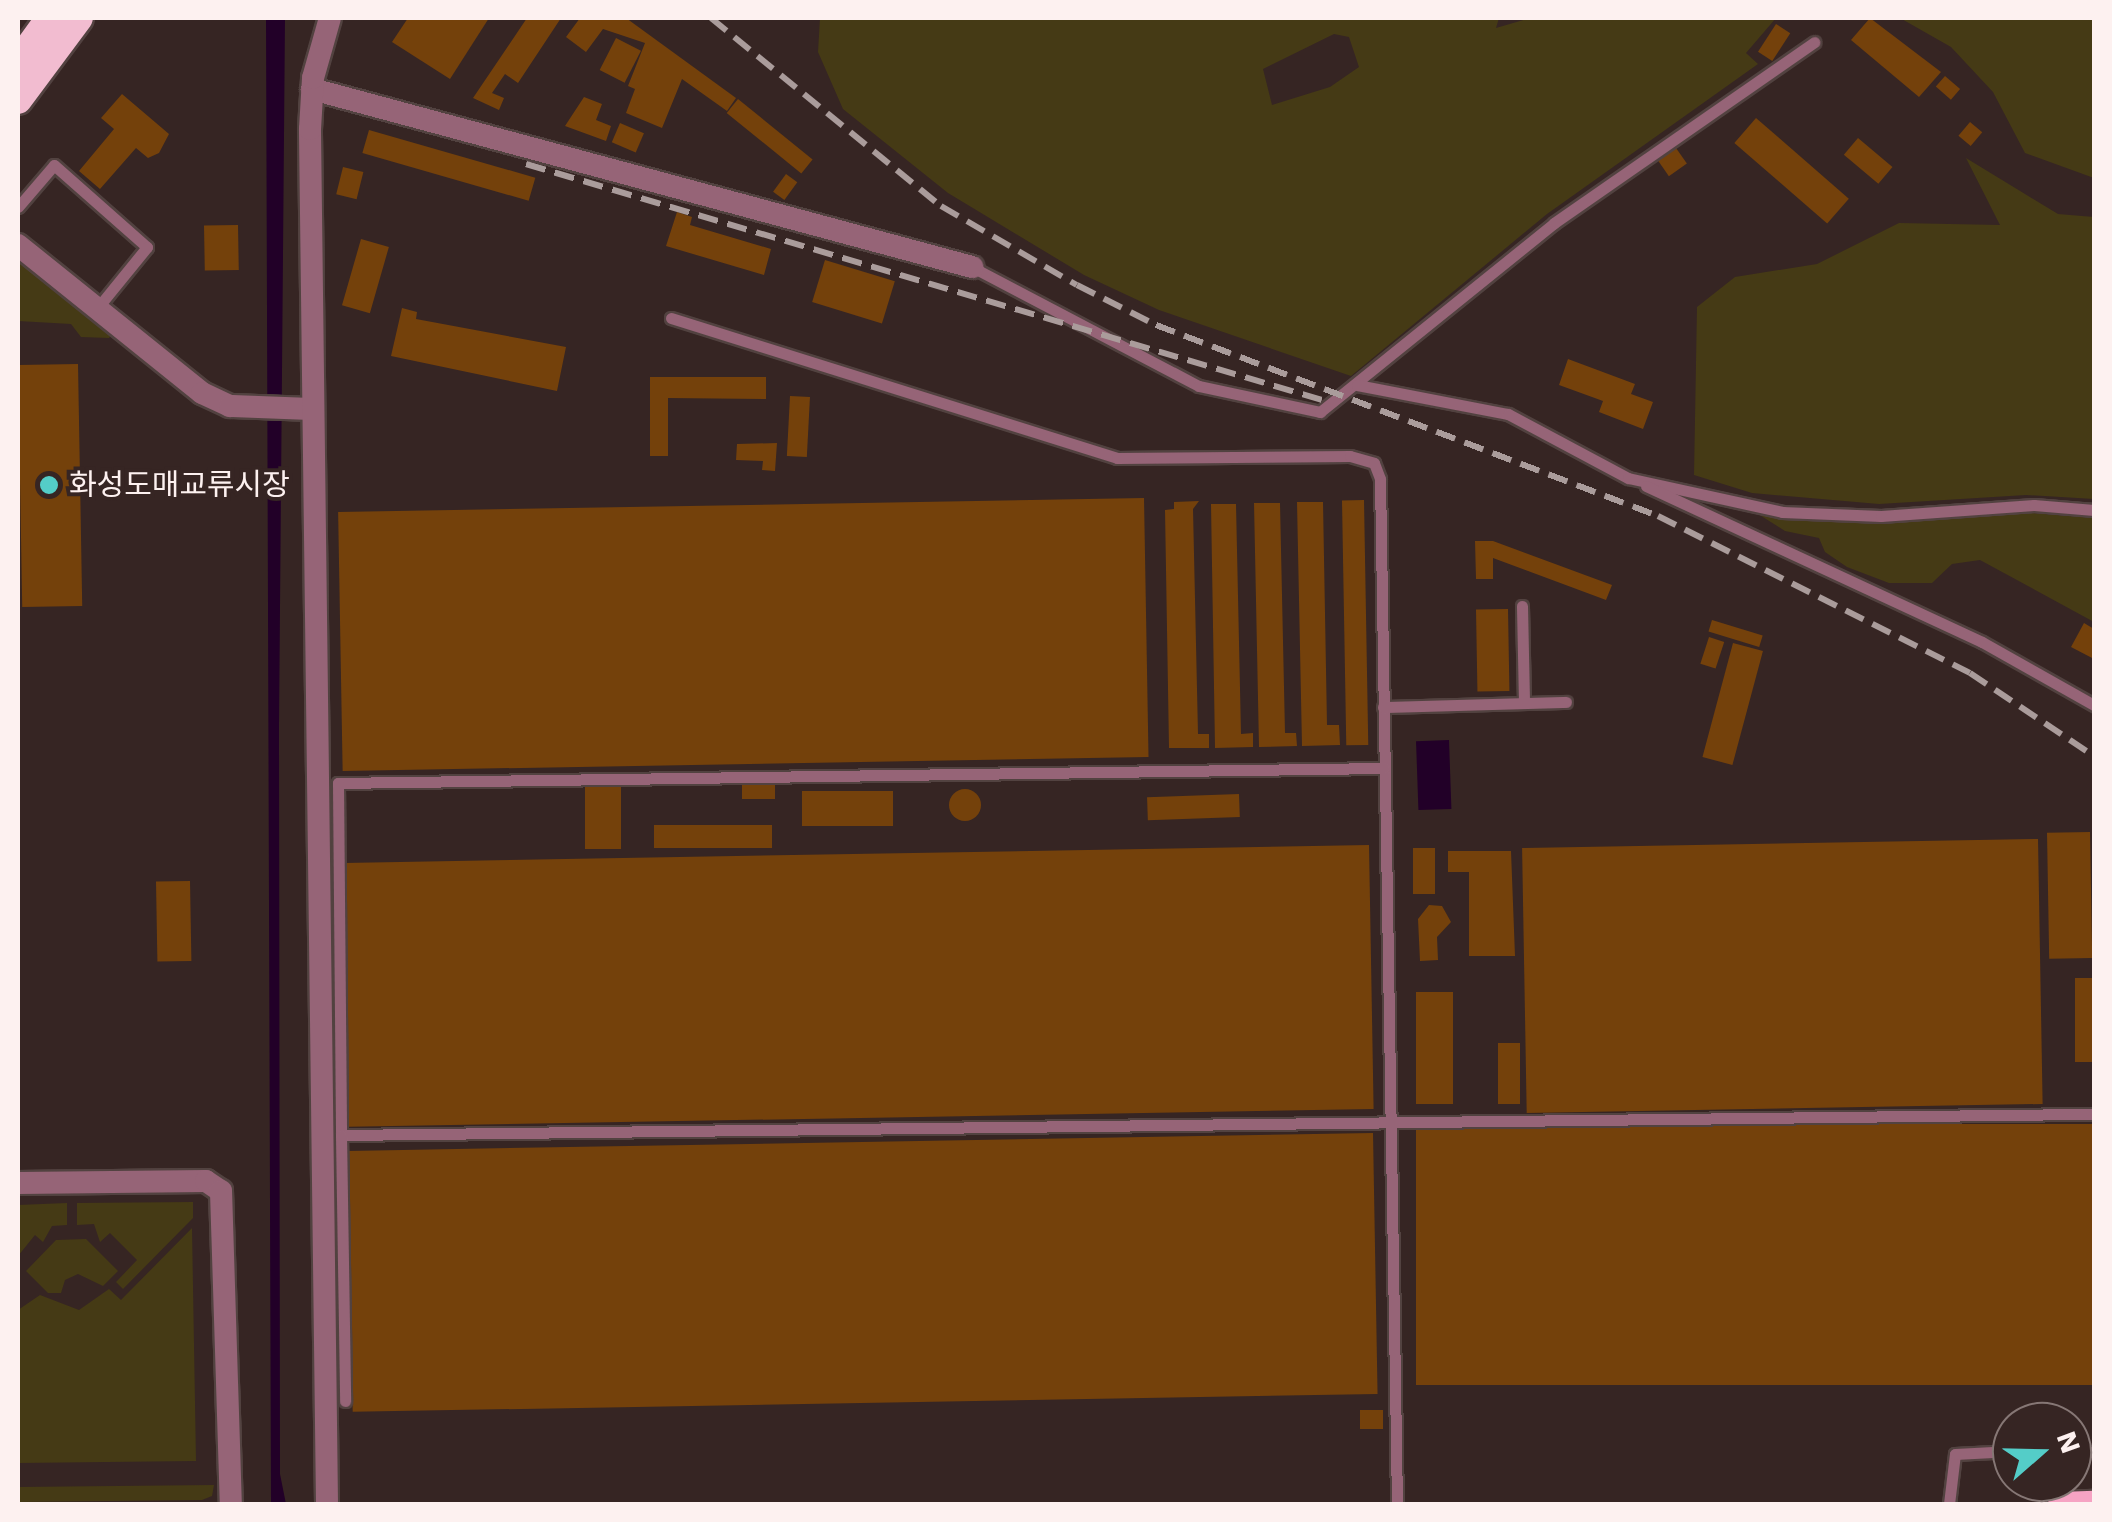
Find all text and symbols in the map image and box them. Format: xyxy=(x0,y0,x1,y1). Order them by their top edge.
place label: 화성도매교류시장 xyxy=(69,467,290,503)
marker: 화성도매교류시장 xyxy=(38,474,60,496)
north arrow xyxy=(1992,1402,2092,1502)
text: N xyxy=(2050,1427,2088,1458)

